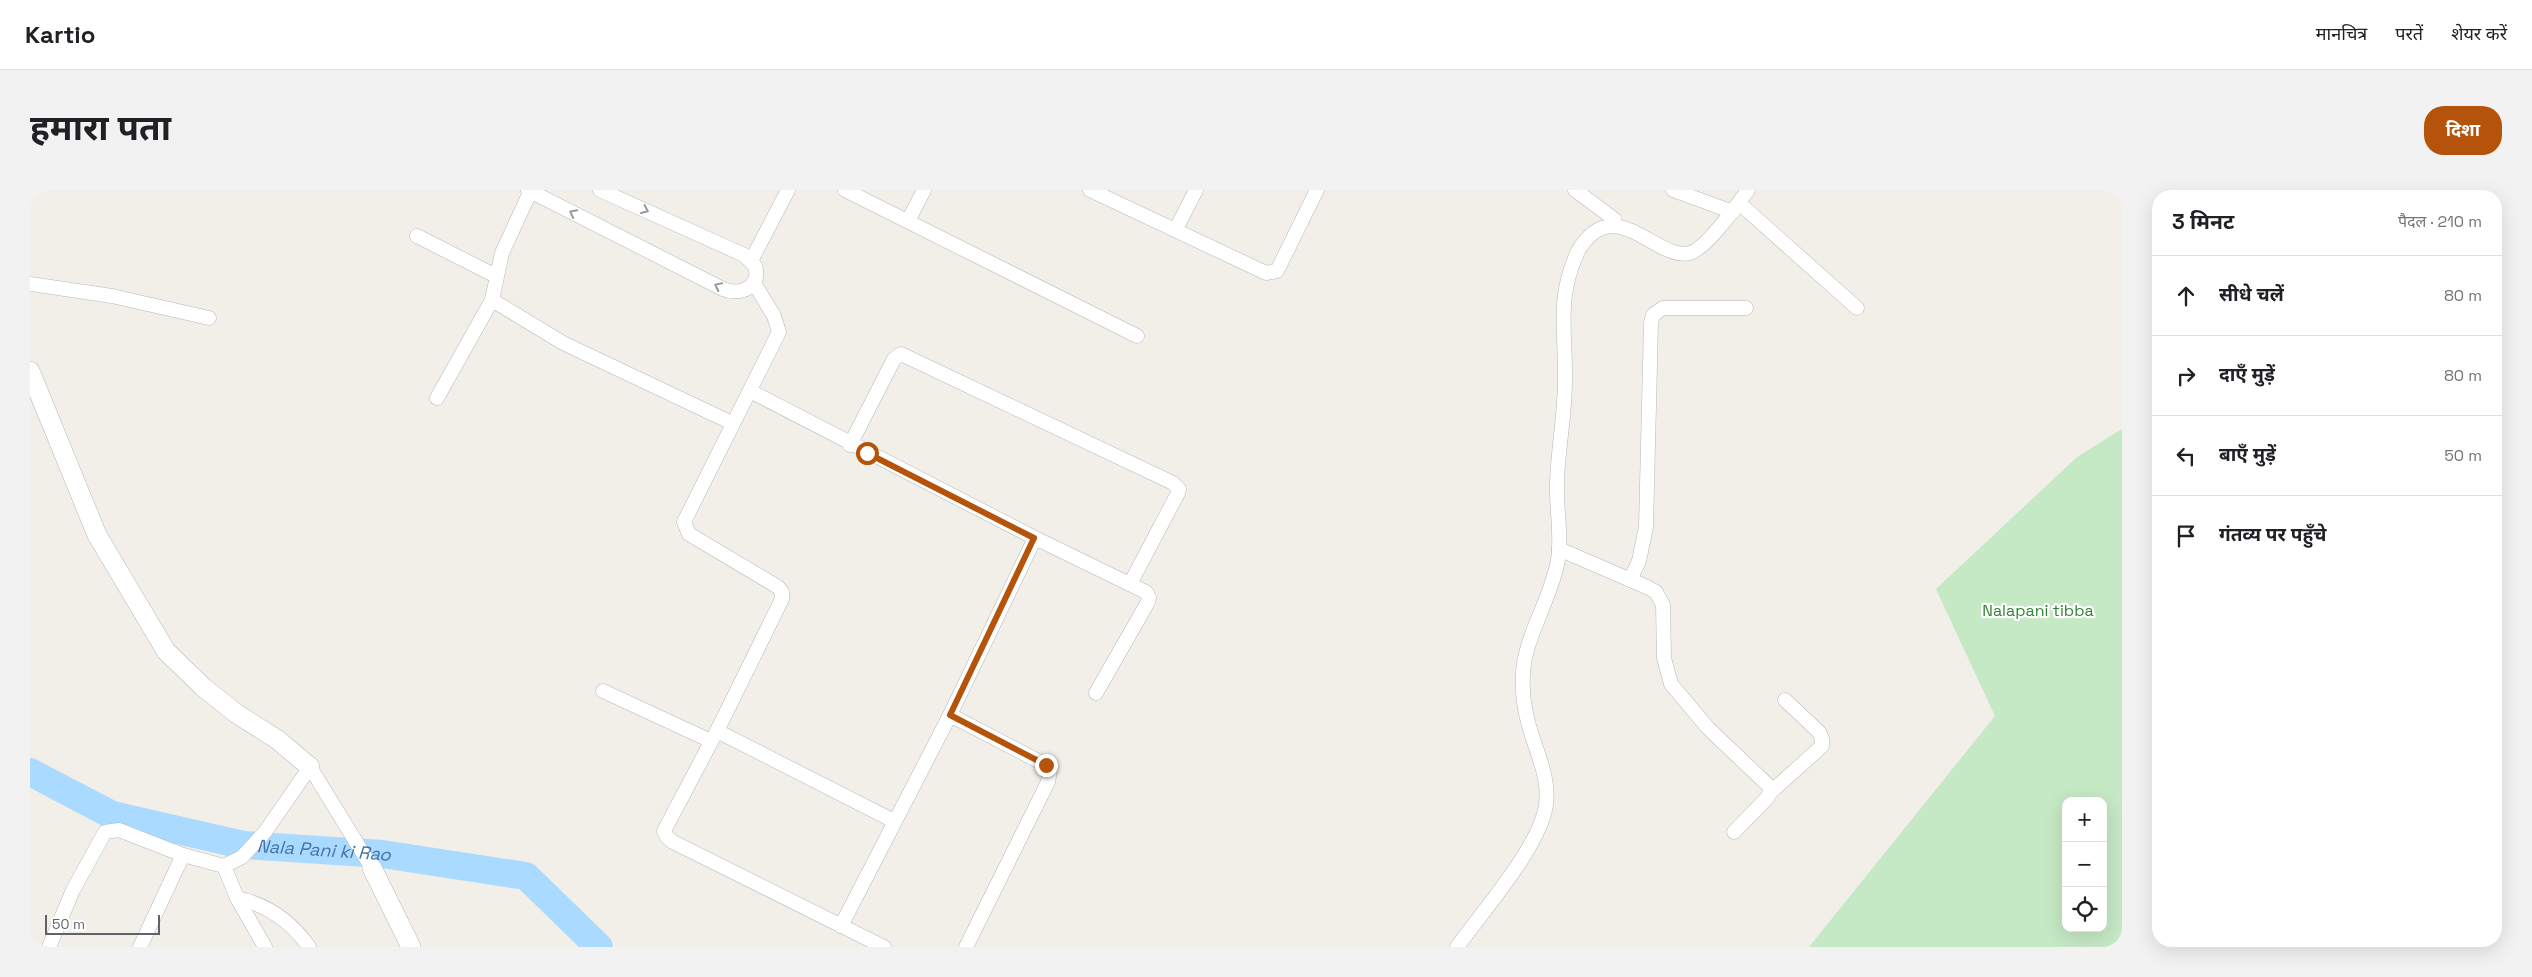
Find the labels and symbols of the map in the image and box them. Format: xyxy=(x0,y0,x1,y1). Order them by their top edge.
one-way arrow xyxy=(640,204,649,214)
one-way arrow xyxy=(569,209,578,219)
one-way arrow xyxy=(714,282,723,292)
route start xyxy=(856,442,879,465)
park label: Nalapani tibba xyxy=(1982,600,2094,621)
route end xyxy=(1035,754,1058,777)
water label: Nala Pani ki Rao xyxy=(256,834,393,866)
scale bar xyxy=(45,912,160,935)

